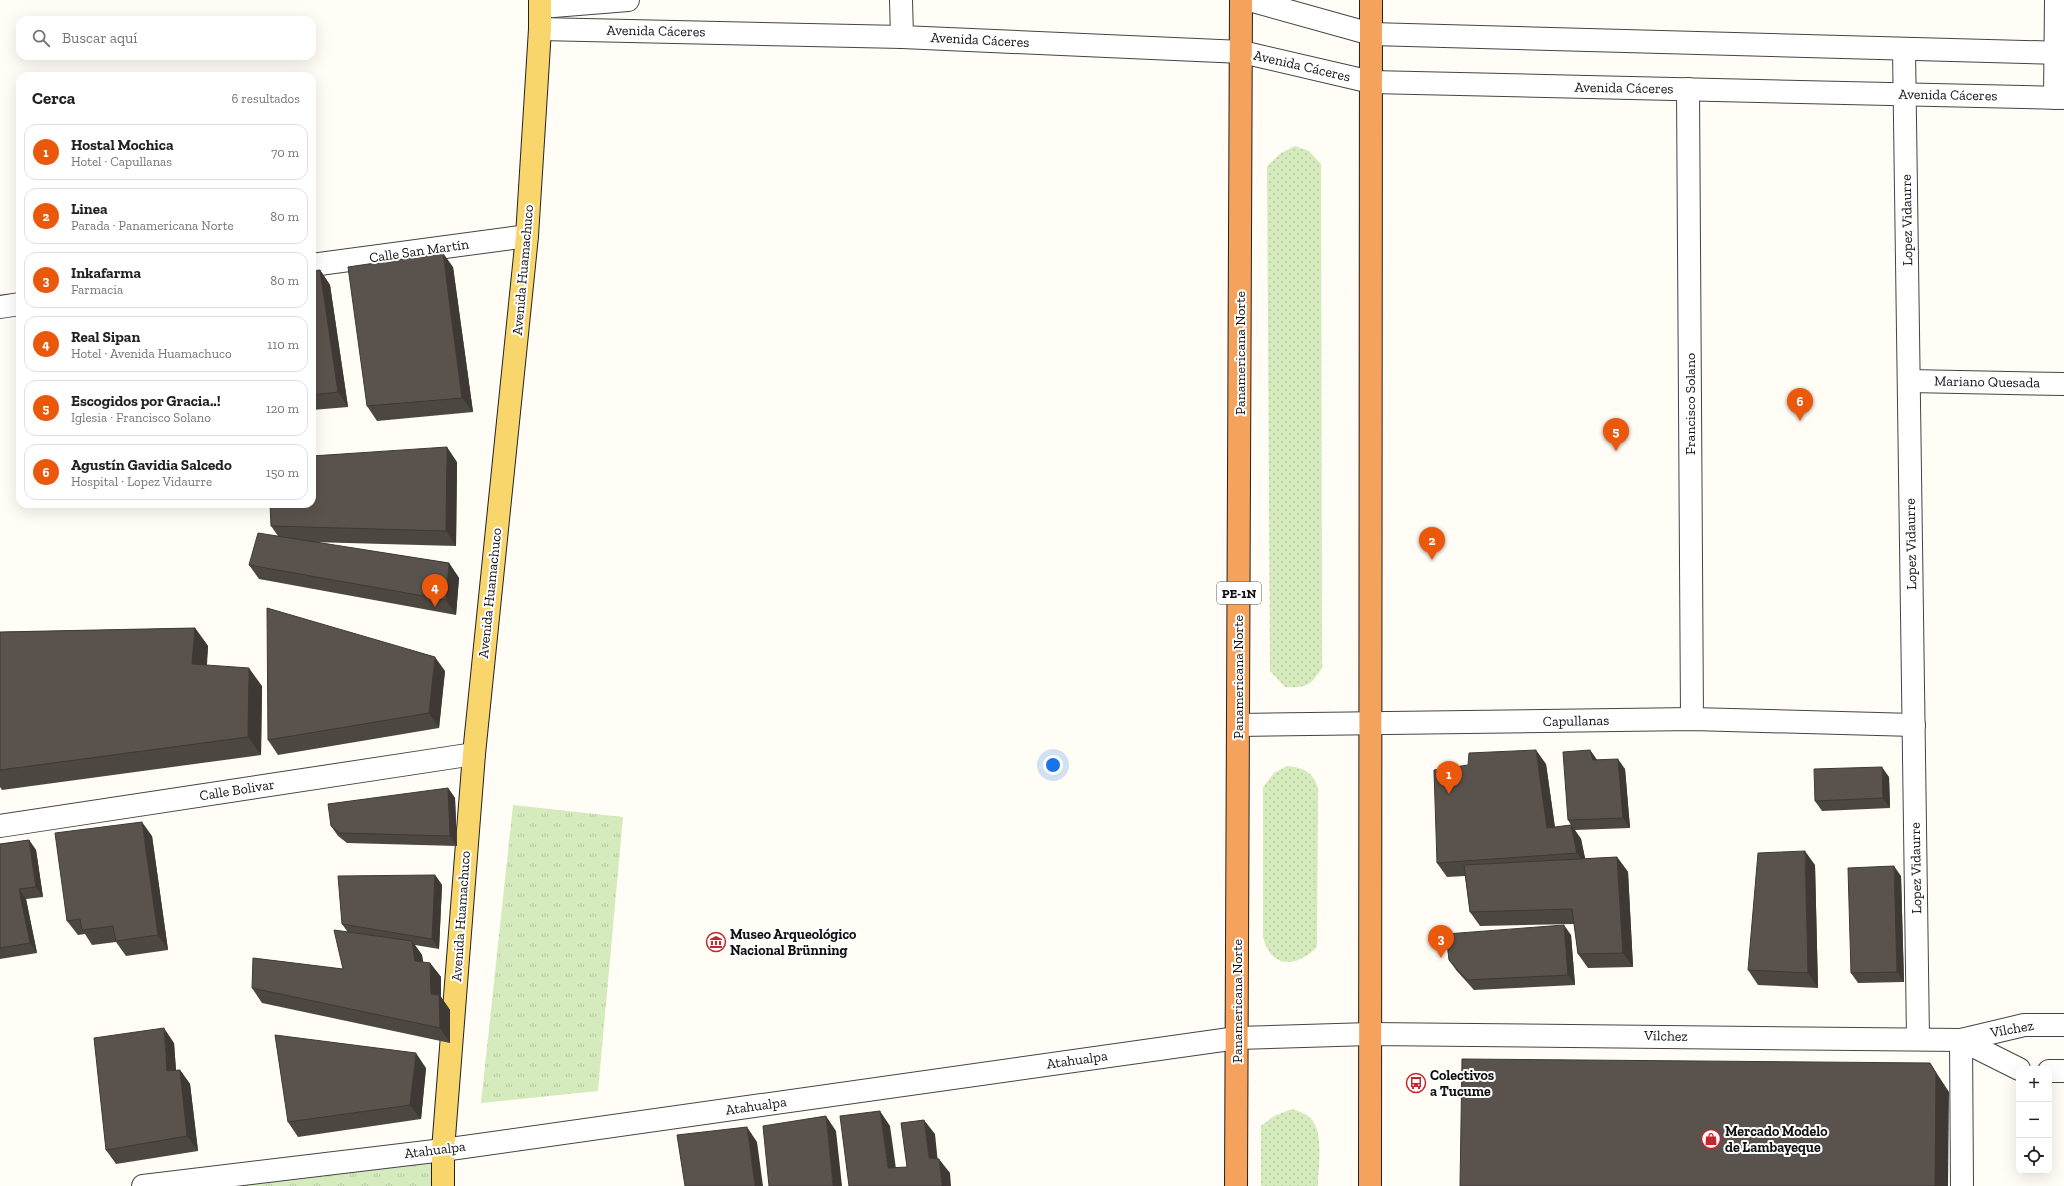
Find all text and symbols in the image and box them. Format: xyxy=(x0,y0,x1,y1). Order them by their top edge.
search box xyxy=(16,16,316,60)
street label: Avenida Cáceres xyxy=(606,22,706,40)
icon: search xyxy=(30,27,52,49)
text: Buscar aquí xyxy=(62,29,138,47)
street label: Avenida Cáceres xyxy=(930,29,1030,51)
street label: Avenida Cáceres xyxy=(1252,47,1352,85)
street label: Avenida Cáceres xyxy=(1574,79,1674,97)
street label: Avenida Cáceres xyxy=(1898,86,1998,104)
text: Cerca xyxy=(32,88,75,108)
text: 6 resultados xyxy=(232,91,300,106)
text: Hostal Mochica xyxy=(71,136,173,154)
text: 1 xyxy=(43,145,49,160)
text: 70 m xyxy=(271,145,299,160)
text: Hotel · Capullanas xyxy=(71,154,172,169)
street label: Lopez Vidaurre xyxy=(1898,174,1916,266)
text: Linea xyxy=(71,200,108,218)
street label: Avenida Huamachuco xyxy=(509,204,537,336)
text: 2 xyxy=(43,209,49,224)
text: 80 m xyxy=(270,209,299,224)
text: Parada · Panamericana Norte xyxy=(71,218,234,233)
street label: Calle San Martín xyxy=(368,236,470,266)
text: Inkafarma xyxy=(71,264,141,282)
text: 3 xyxy=(43,273,49,288)
text: 80 m xyxy=(270,273,299,288)
text: Farmacia xyxy=(71,282,123,297)
street label: Panamericana Norte xyxy=(1232,291,1249,415)
text: Real Sipan xyxy=(71,328,140,346)
text: 4 xyxy=(42,337,50,352)
text: 110 m xyxy=(267,337,299,352)
text: Hotel · Avenida Huamachuco xyxy=(71,346,232,361)
street label: Francisco Solano xyxy=(1682,353,1699,455)
street label: Mariano Quesada xyxy=(1934,373,2040,391)
pin: 6 xyxy=(1787,388,1813,421)
text: Escogidos por Gracia..! xyxy=(71,392,221,410)
text: 5 xyxy=(43,401,49,416)
text: 120 m xyxy=(266,401,299,416)
text: Iglesia · Francisco Solano xyxy=(71,410,211,425)
pin: 5 xyxy=(1603,418,1629,451)
text: Agustín Gavidia Salcedo xyxy=(71,456,232,474)
text: 6 xyxy=(43,465,49,480)
text: 150 m xyxy=(266,465,299,480)
text: Hospital · Lopez Vidaurre xyxy=(71,474,212,489)
street label: Lopez Vidaurre xyxy=(1902,498,1920,590)
street label: Avenida Huamachuco xyxy=(475,527,505,659)
pin: 2 xyxy=(1419,527,1445,560)
pin: 4 xyxy=(422,574,448,607)
road number: PE-1N xyxy=(1217,582,1261,604)
street label: Panamericana Norte xyxy=(1230,615,1247,739)
street label: Capullanas xyxy=(1543,712,1609,730)
your location xyxy=(1043,755,1063,775)
pin: 1 xyxy=(1436,761,1462,794)
street label: Calle Bolivar xyxy=(198,776,276,804)
street label: Lopez Vidaurre xyxy=(1907,822,1925,914)
street label: Avenida Huamachuco xyxy=(448,850,474,982)
pin: 3 xyxy=(1428,925,1454,958)
place label: Museo Arqueológico Nacional Brünning xyxy=(730,926,857,959)
museum icon: Museo Arqueológico Nacional Brünning xyxy=(705,931,727,953)
street label: Panamericana Norte xyxy=(1229,939,1246,1063)
street label: Vílchez xyxy=(1988,1017,2036,1041)
street label: Vílchez xyxy=(1643,1027,1689,1045)
street label: Atahualpa xyxy=(1045,1047,1109,1073)
map controls xyxy=(2016,1066,2052,1174)
button: + xyxy=(2016,1066,2052,1102)
place label: Colectivos a Tucume xyxy=(1430,1067,1495,1100)
bus stop icon: Colectivos a Tucume xyxy=(1405,1072,1427,1094)
street label: Atahualpa xyxy=(724,1093,788,1119)
button: − xyxy=(2016,1102,2052,1138)
place label: Mercado Modelo de Lambayeque xyxy=(1725,1123,1828,1156)
shop icon: Mercado Modelo de Lambayeque xyxy=(1700,1128,1722,1150)
street label: Atahualpa xyxy=(403,1138,467,1162)
button: locate xyxy=(2016,1138,2052,1174)

